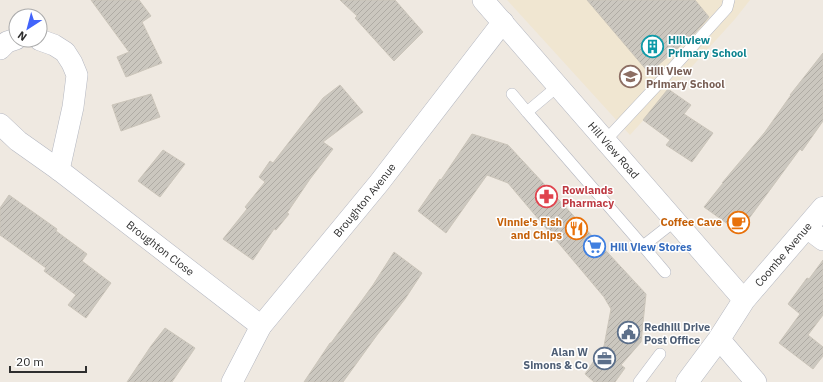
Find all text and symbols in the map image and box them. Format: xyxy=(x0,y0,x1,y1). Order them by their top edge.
north arrow xyxy=(8,8,48,48)
text: N xyxy=(15,28,29,44)
building icon: Hillview Primary School xyxy=(640,33,666,59)
place label: Hillview Primary School xyxy=(668,33,747,60)
school or university icon: Hill View Primary School xyxy=(617,64,643,90)
place label: Hill View Primary School xyxy=(646,64,725,91)
street label: Hill View Road xyxy=(585,119,642,181)
street label: Broughton Avenue xyxy=(330,160,399,240)
pharmacy icon: Rowlands Pharmacy xyxy=(533,183,559,209)
place label: Rowlands Pharmacy xyxy=(562,183,614,210)
cafe icon: Coffee Cave xyxy=(725,209,751,235)
place label: Vinnie's Fish and Chips xyxy=(497,215,562,242)
restaurant icon: Vinnie's Fish and Chips xyxy=(564,215,590,241)
place label: Coffee Cave xyxy=(660,215,722,229)
street label: Broughton Close xyxy=(124,218,197,279)
street label: Coombe Avenue xyxy=(752,219,815,290)
supermarket icon: Hill View Stores xyxy=(581,234,607,260)
place label: Hill View Stores xyxy=(610,240,692,254)
public building icon: Redhill Drive Post Office xyxy=(615,320,641,346)
place label: Redhill Drive Post Office xyxy=(644,320,710,347)
place label: Alan W Simons & Co xyxy=(523,345,588,372)
office icon: Alan W Simons & Co xyxy=(591,345,617,371)
scale bar xyxy=(10,348,86,374)
text: 20 m xyxy=(16,354,44,369)

